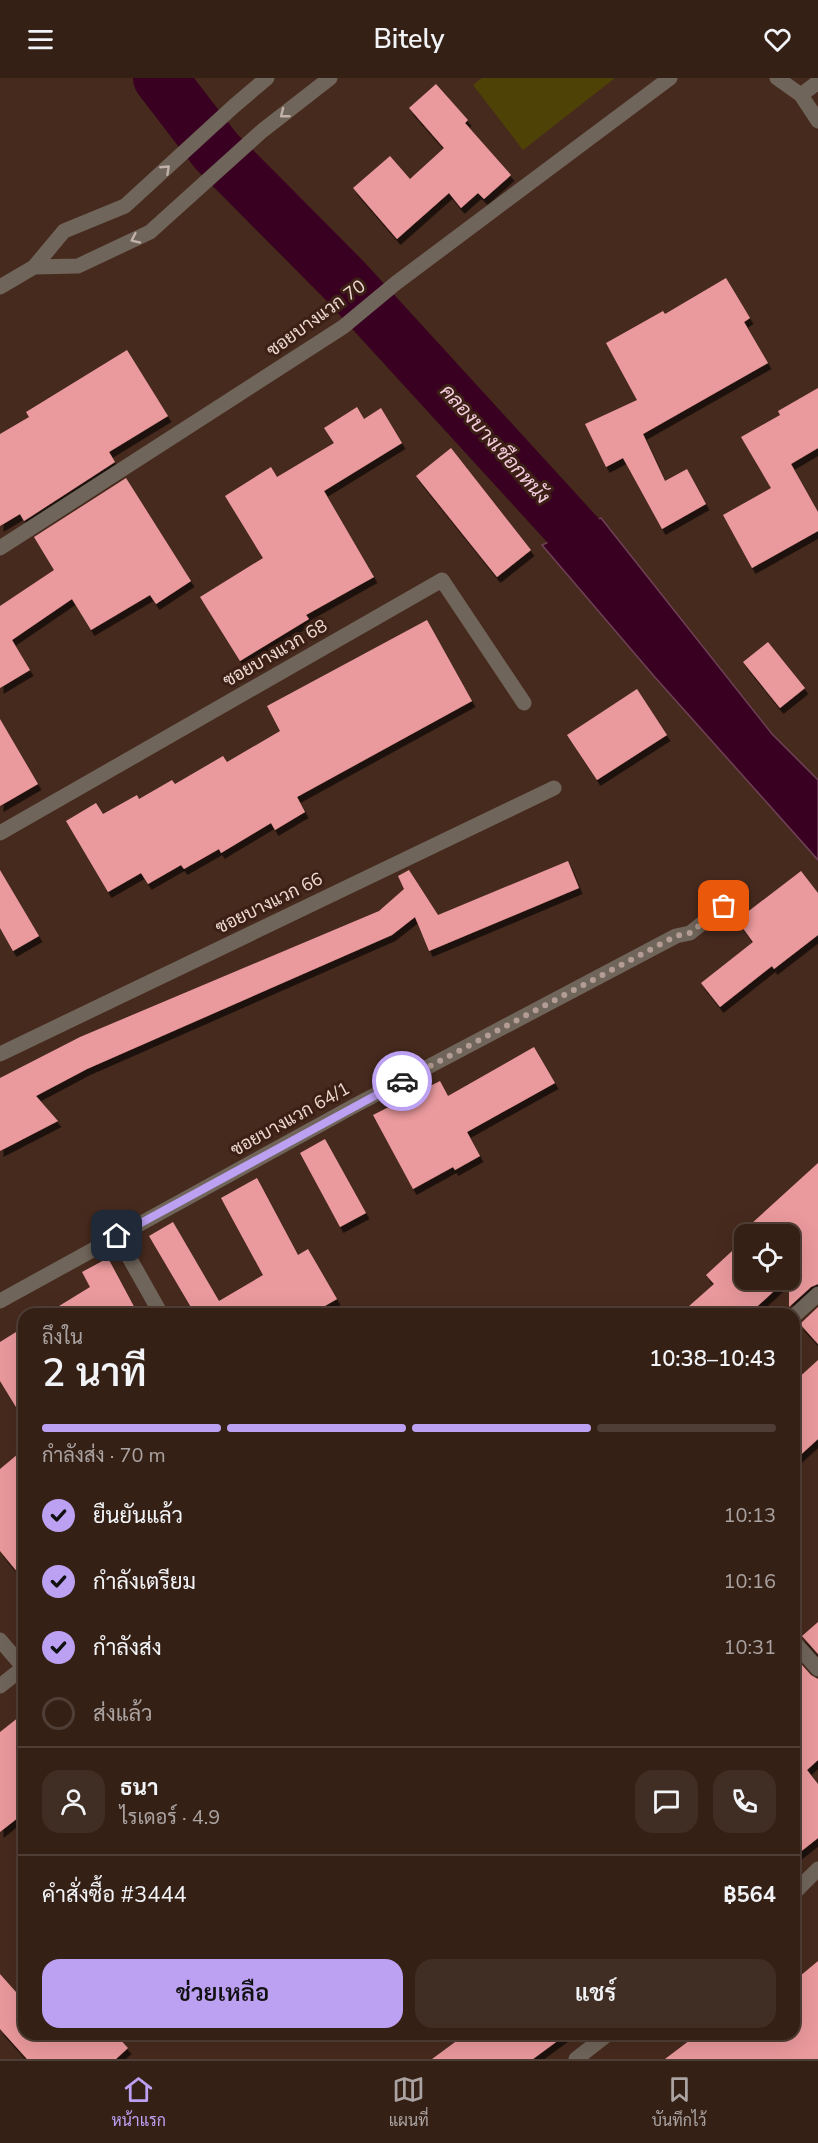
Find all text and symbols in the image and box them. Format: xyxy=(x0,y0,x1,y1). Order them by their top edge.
text: Bitely xyxy=(373,21,445,58)
icon: menu xyxy=(24,23,57,56)
icon: heart xyxy=(761,23,794,56)
one-way arrow xyxy=(280,107,291,118)
one-way arrow xyxy=(158,165,169,176)
one-way arrow xyxy=(130,232,141,244)
street label: ซอยบางแวก 70 xyxy=(262,274,370,362)
water label: คลองบางเชือกหนัง xyxy=(434,378,556,510)
street label: ซอยบางแวก 68 xyxy=(218,613,332,693)
street label: ซอยบางแวก 66 xyxy=(211,867,327,939)
pin xyxy=(698,880,749,931)
icon: bag xyxy=(707,889,740,922)
courier xyxy=(372,1051,432,1111)
icon: car xyxy=(386,1065,419,1098)
street label: ซอยบางแวก 64/1 xyxy=(226,1076,354,1162)
pin xyxy=(91,1210,142,1261)
icon: home xyxy=(100,1219,133,1252)
map controls xyxy=(734,1224,800,1290)
button: locate xyxy=(734,1224,800,1290)
text: ถึงใน xyxy=(42,1324,83,1351)
text: 10:38–10:43 xyxy=(649,1344,776,1374)
text: 2 นาที xyxy=(42,1347,147,1400)
text: กำลังส่ง · 70 m xyxy=(42,1442,166,1469)
icon: check xyxy=(42,1499,75,1532)
text: ยืนยันแล้ว xyxy=(93,1501,183,1531)
text: 10:13 xyxy=(723,1502,776,1529)
icon: check xyxy=(42,1565,75,1598)
text: กำลังเตรียม xyxy=(93,1567,196,1597)
text: 10:16 xyxy=(723,1568,776,1595)
icon: check xyxy=(42,1631,75,1664)
text: กำลังส่ง xyxy=(93,1633,162,1663)
text: 10:31 xyxy=(723,1634,776,1661)
text: ส่งแล้ว xyxy=(93,1699,153,1729)
button: person xyxy=(42,1770,105,1833)
button: chat xyxy=(635,1770,698,1833)
button: phone xyxy=(713,1770,776,1833)
text: ธนา xyxy=(120,1773,158,1803)
text: ไรเดอร์ · 4.9 xyxy=(120,1804,220,1831)
text: คำสั่งซื้อ #3444 xyxy=(42,1880,187,1910)
text: ฿564 xyxy=(723,1880,776,1910)
button: ช่วยเหลือ xyxy=(42,1959,403,2028)
button: แชร์ xyxy=(415,1959,776,2028)
tab: หน้าแรก xyxy=(112,2073,166,2132)
tab: แผนที่ xyxy=(389,2073,429,2132)
tab: บันทึกไว้ xyxy=(652,2073,706,2132)

